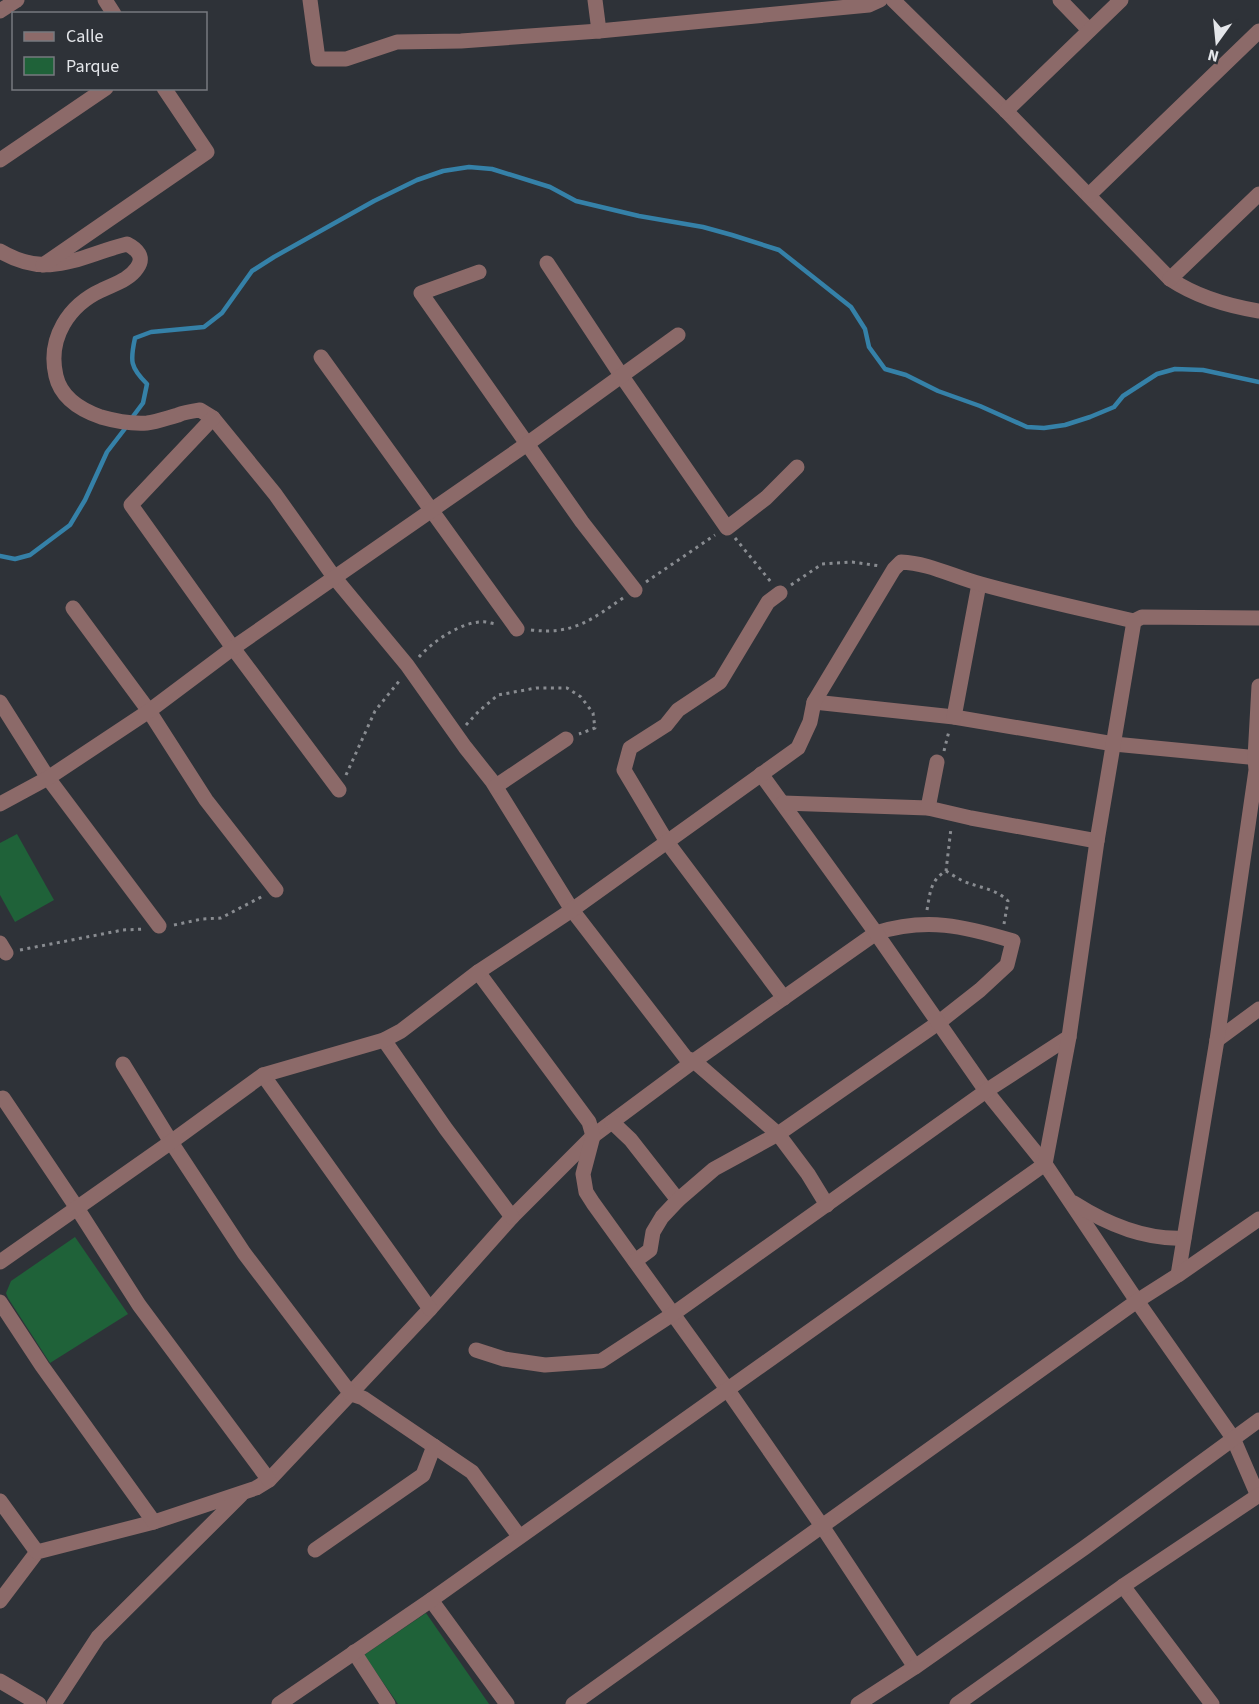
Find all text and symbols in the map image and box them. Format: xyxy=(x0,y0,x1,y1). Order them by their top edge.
legend xyxy=(12,12,207,90)
north arrow xyxy=(1187,12,1247,72)
text: Calle xyxy=(66,24,104,49)
text: N xyxy=(1205,44,1221,68)
text: Parque xyxy=(66,54,119,79)

